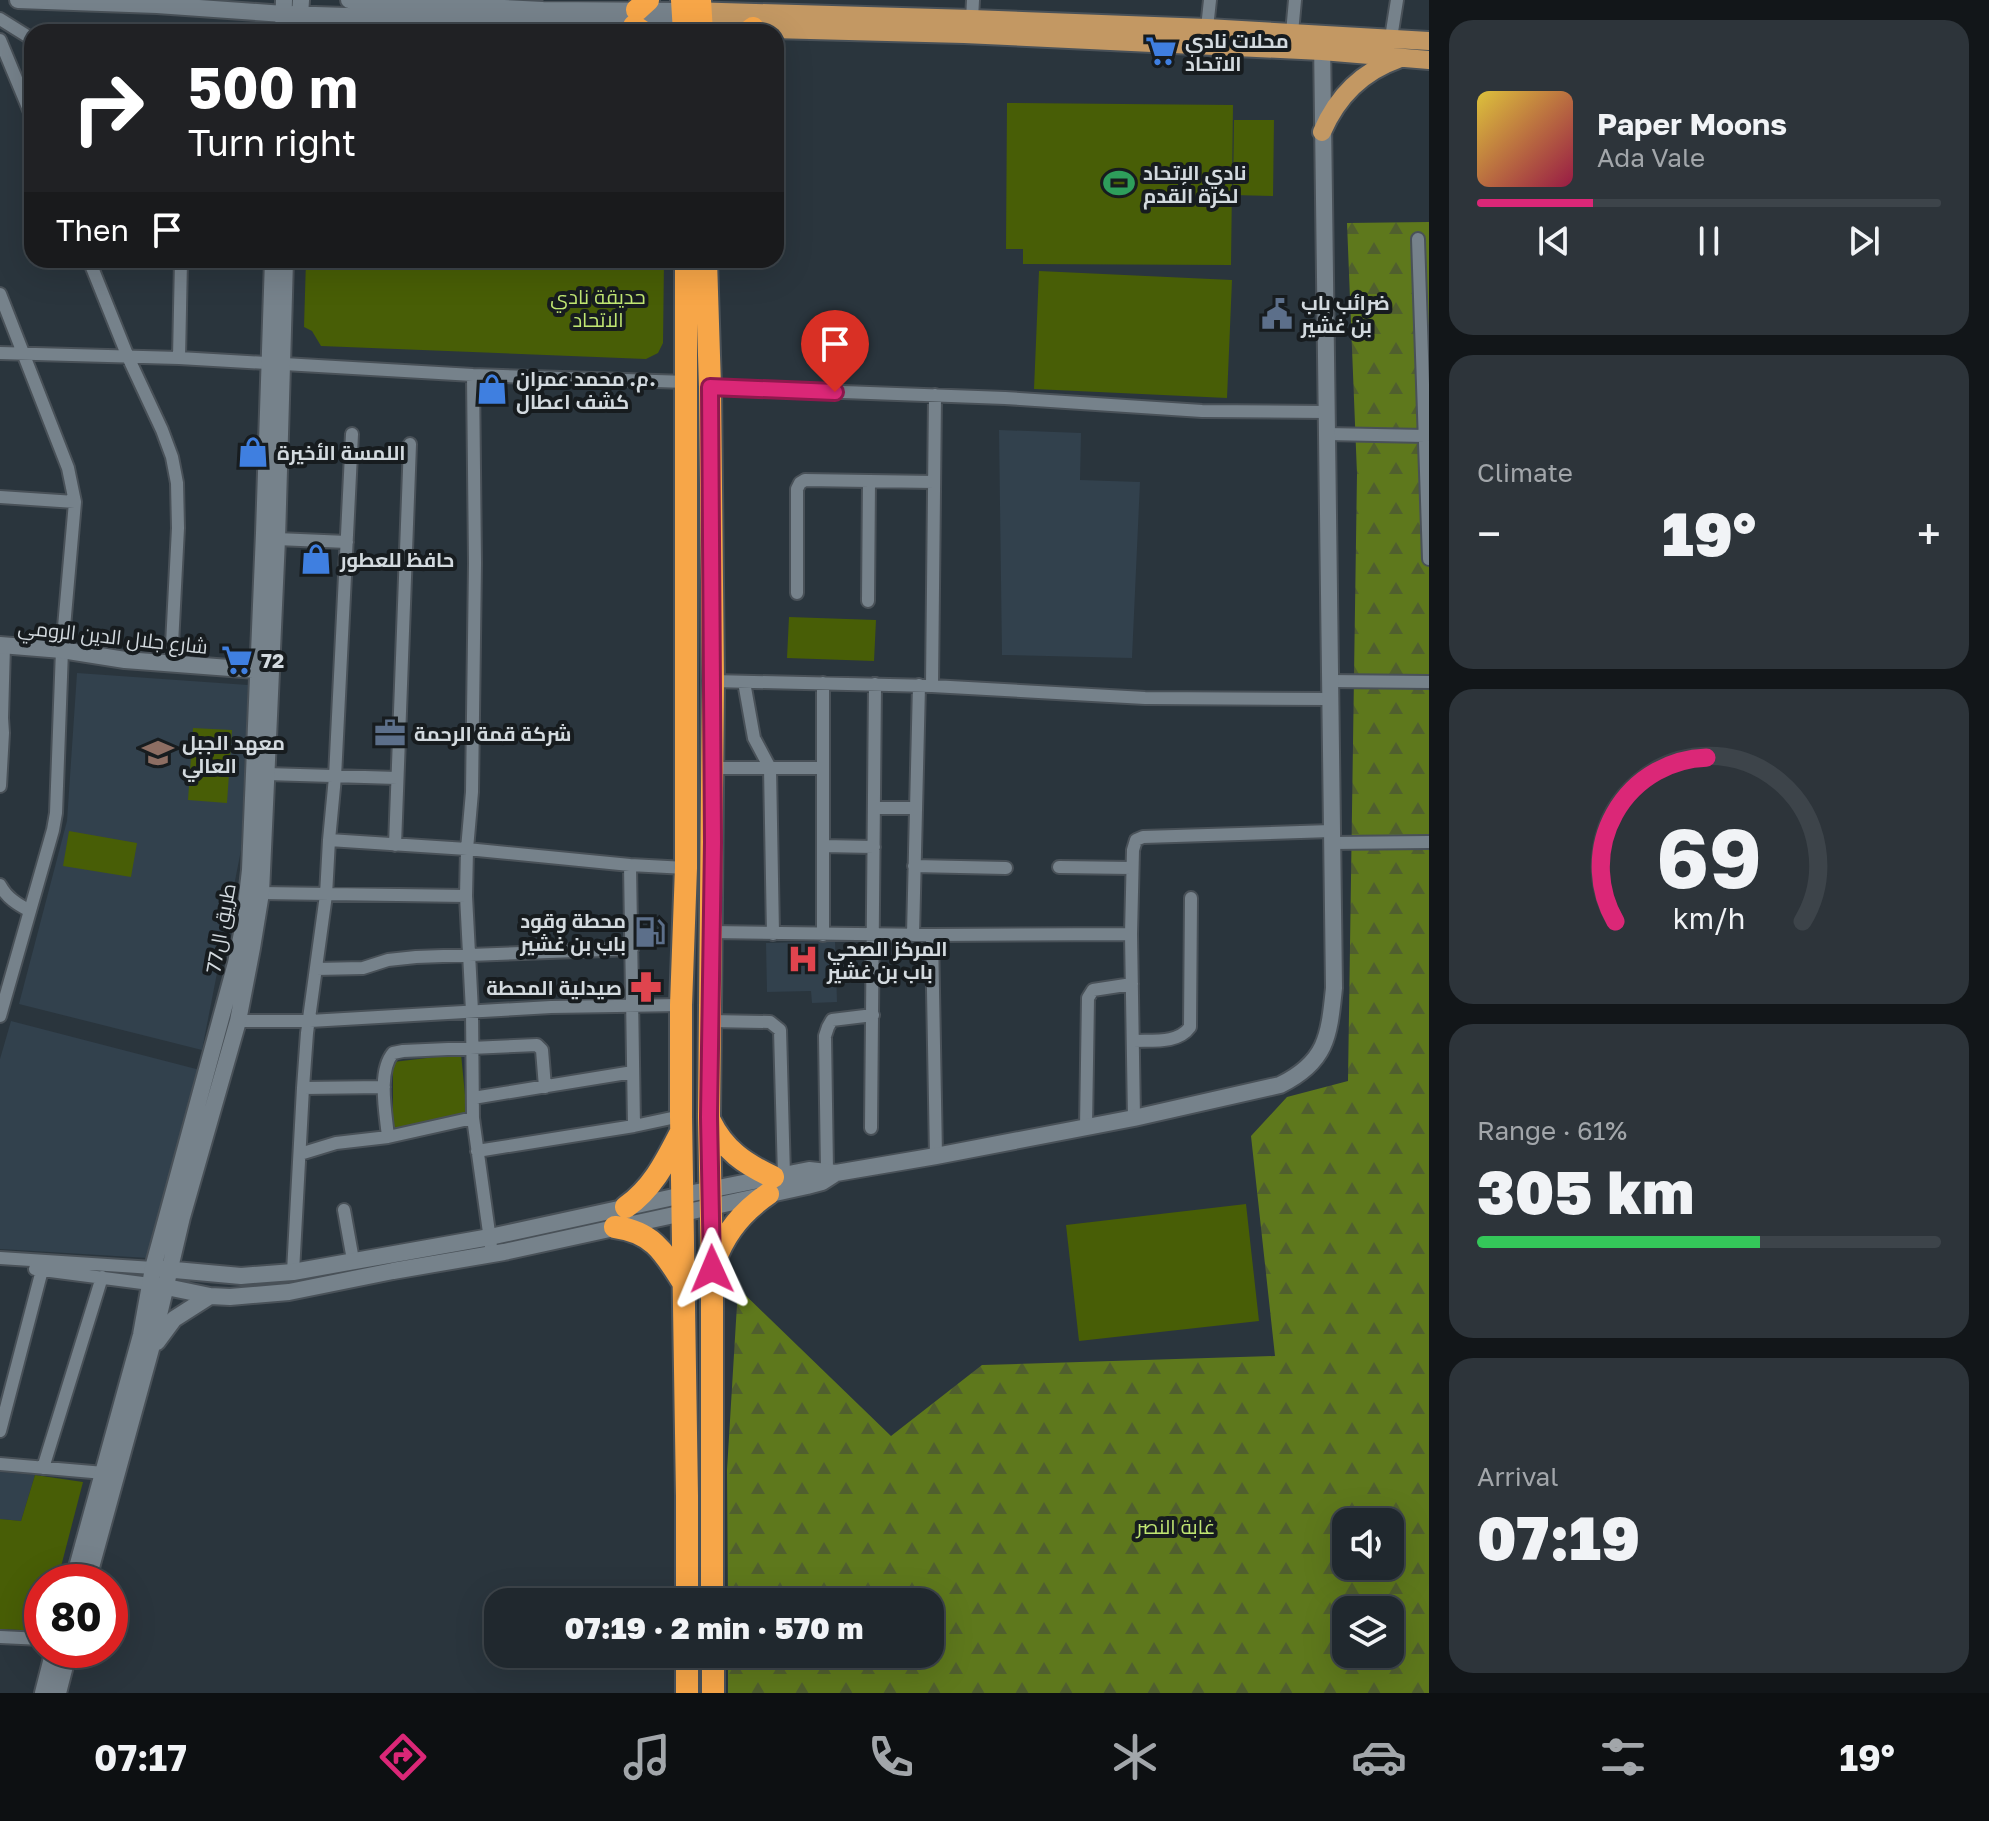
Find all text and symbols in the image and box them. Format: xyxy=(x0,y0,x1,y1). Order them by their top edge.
place label: محلات نادي الاتحاد xyxy=(1185,28,1289,75)
supermarket icon: محلات نادي الاتحاد xyxy=(1144,34,1178,68)
text: 500 m xyxy=(188,53,358,120)
icon: right xyxy=(56,56,160,160)
text: Paper Moons xyxy=(1597,106,1787,142)
text: Turn right xyxy=(188,121,356,164)
text: Ada Vale xyxy=(1597,142,1705,173)
place label: نادي الإتحاد لكرة القدم xyxy=(1143,160,1246,210)
sports icon: نادي الإتحاد لكرة القدم xyxy=(1102,166,1136,200)
icon: arrive xyxy=(145,208,189,252)
text: Then xyxy=(56,212,129,248)
icon: previous xyxy=(1532,219,1576,263)
icon: pause xyxy=(1687,219,1731,263)
icon: next xyxy=(1842,219,1886,263)
park label: حديقة نادي الاتحاد xyxy=(550,284,646,331)
place label: ضرائب باب بن غشير xyxy=(1300,290,1390,338)
public building icon: ضرائب باب بن غشير xyxy=(1260,297,1294,331)
pin xyxy=(801,310,869,392)
icon: arrive xyxy=(813,322,857,366)
place label: م. محمد عمران. كشف اعطال xyxy=(516,366,656,414)
shop icon: م. محمد عمران. كشف اعطال xyxy=(475,372,509,406)
shop icon: اللمسة الأخيرة xyxy=(236,435,270,469)
place label: اللمسة الأخيرة xyxy=(277,440,406,465)
text: Climate xyxy=(1477,457,1573,488)
text: 19° xyxy=(1662,497,1756,569)
text: − xyxy=(1477,507,1501,560)
text: + xyxy=(1917,507,1941,560)
shop icon: حافظ للعطور xyxy=(299,542,333,576)
place label: حافظ للعطور xyxy=(339,547,454,572)
street label: شارع جلال الدين الرومي xyxy=(16,614,209,663)
supermarket icon: 72 xyxy=(220,643,254,677)
place label: 72 xyxy=(261,648,284,672)
office icon: شركة قمة الرحمة xyxy=(373,716,407,750)
place label: شركة قمة الرحمة xyxy=(414,721,571,746)
place label: معهد الجبل العالي xyxy=(182,730,285,782)
school or university icon: معهد الجبل العالي xyxy=(141,736,175,770)
text: 69 xyxy=(1656,806,1762,906)
street label: طريق ال77 xyxy=(200,881,242,975)
text: km/h xyxy=(1673,902,1745,936)
place label: محطة وقود باب بن غشير xyxy=(519,908,626,956)
fuel station icon: محطة وقود باب بن غشير xyxy=(633,915,667,949)
place label: المركز الصحي باب بن غشير xyxy=(826,936,948,984)
hospital icon: المركز الصحي باب بن غشير xyxy=(786,942,820,976)
pharmacy icon: صيدلية المحطة xyxy=(629,970,663,1004)
place label: صيدلية المحطة xyxy=(486,975,622,1000)
text: Range · 61% xyxy=(1477,1115,1627,1146)
text: 305 km xyxy=(1477,1155,1694,1227)
position arrow xyxy=(670,1227,754,1311)
text: Arrival xyxy=(1477,1461,1558,1492)
text: 07:19 xyxy=(1477,1501,1640,1573)
map controls xyxy=(1332,1508,1404,1668)
button: sound xyxy=(1332,1508,1404,1580)
park label: غابة النصر xyxy=(1136,1514,1215,1539)
speed limit sign: 80 xyxy=(24,1564,128,1668)
button: layers xyxy=(1332,1596,1404,1668)
text: 07:19 · 2 min · 570 m xyxy=(565,1610,863,1646)
icon: directions xyxy=(375,1729,431,1785)
icon: music xyxy=(619,1729,675,1785)
icon: phone xyxy=(863,1729,919,1785)
icon: climate xyxy=(1107,1729,1163,1785)
icon: car xyxy=(1351,1729,1407,1785)
icon: filters xyxy=(1595,1729,1651,1785)
text: 07:17 xyxy=(94,1736,187,1779)
text: 19° xyxy=(1839,1736,1895,1779)

